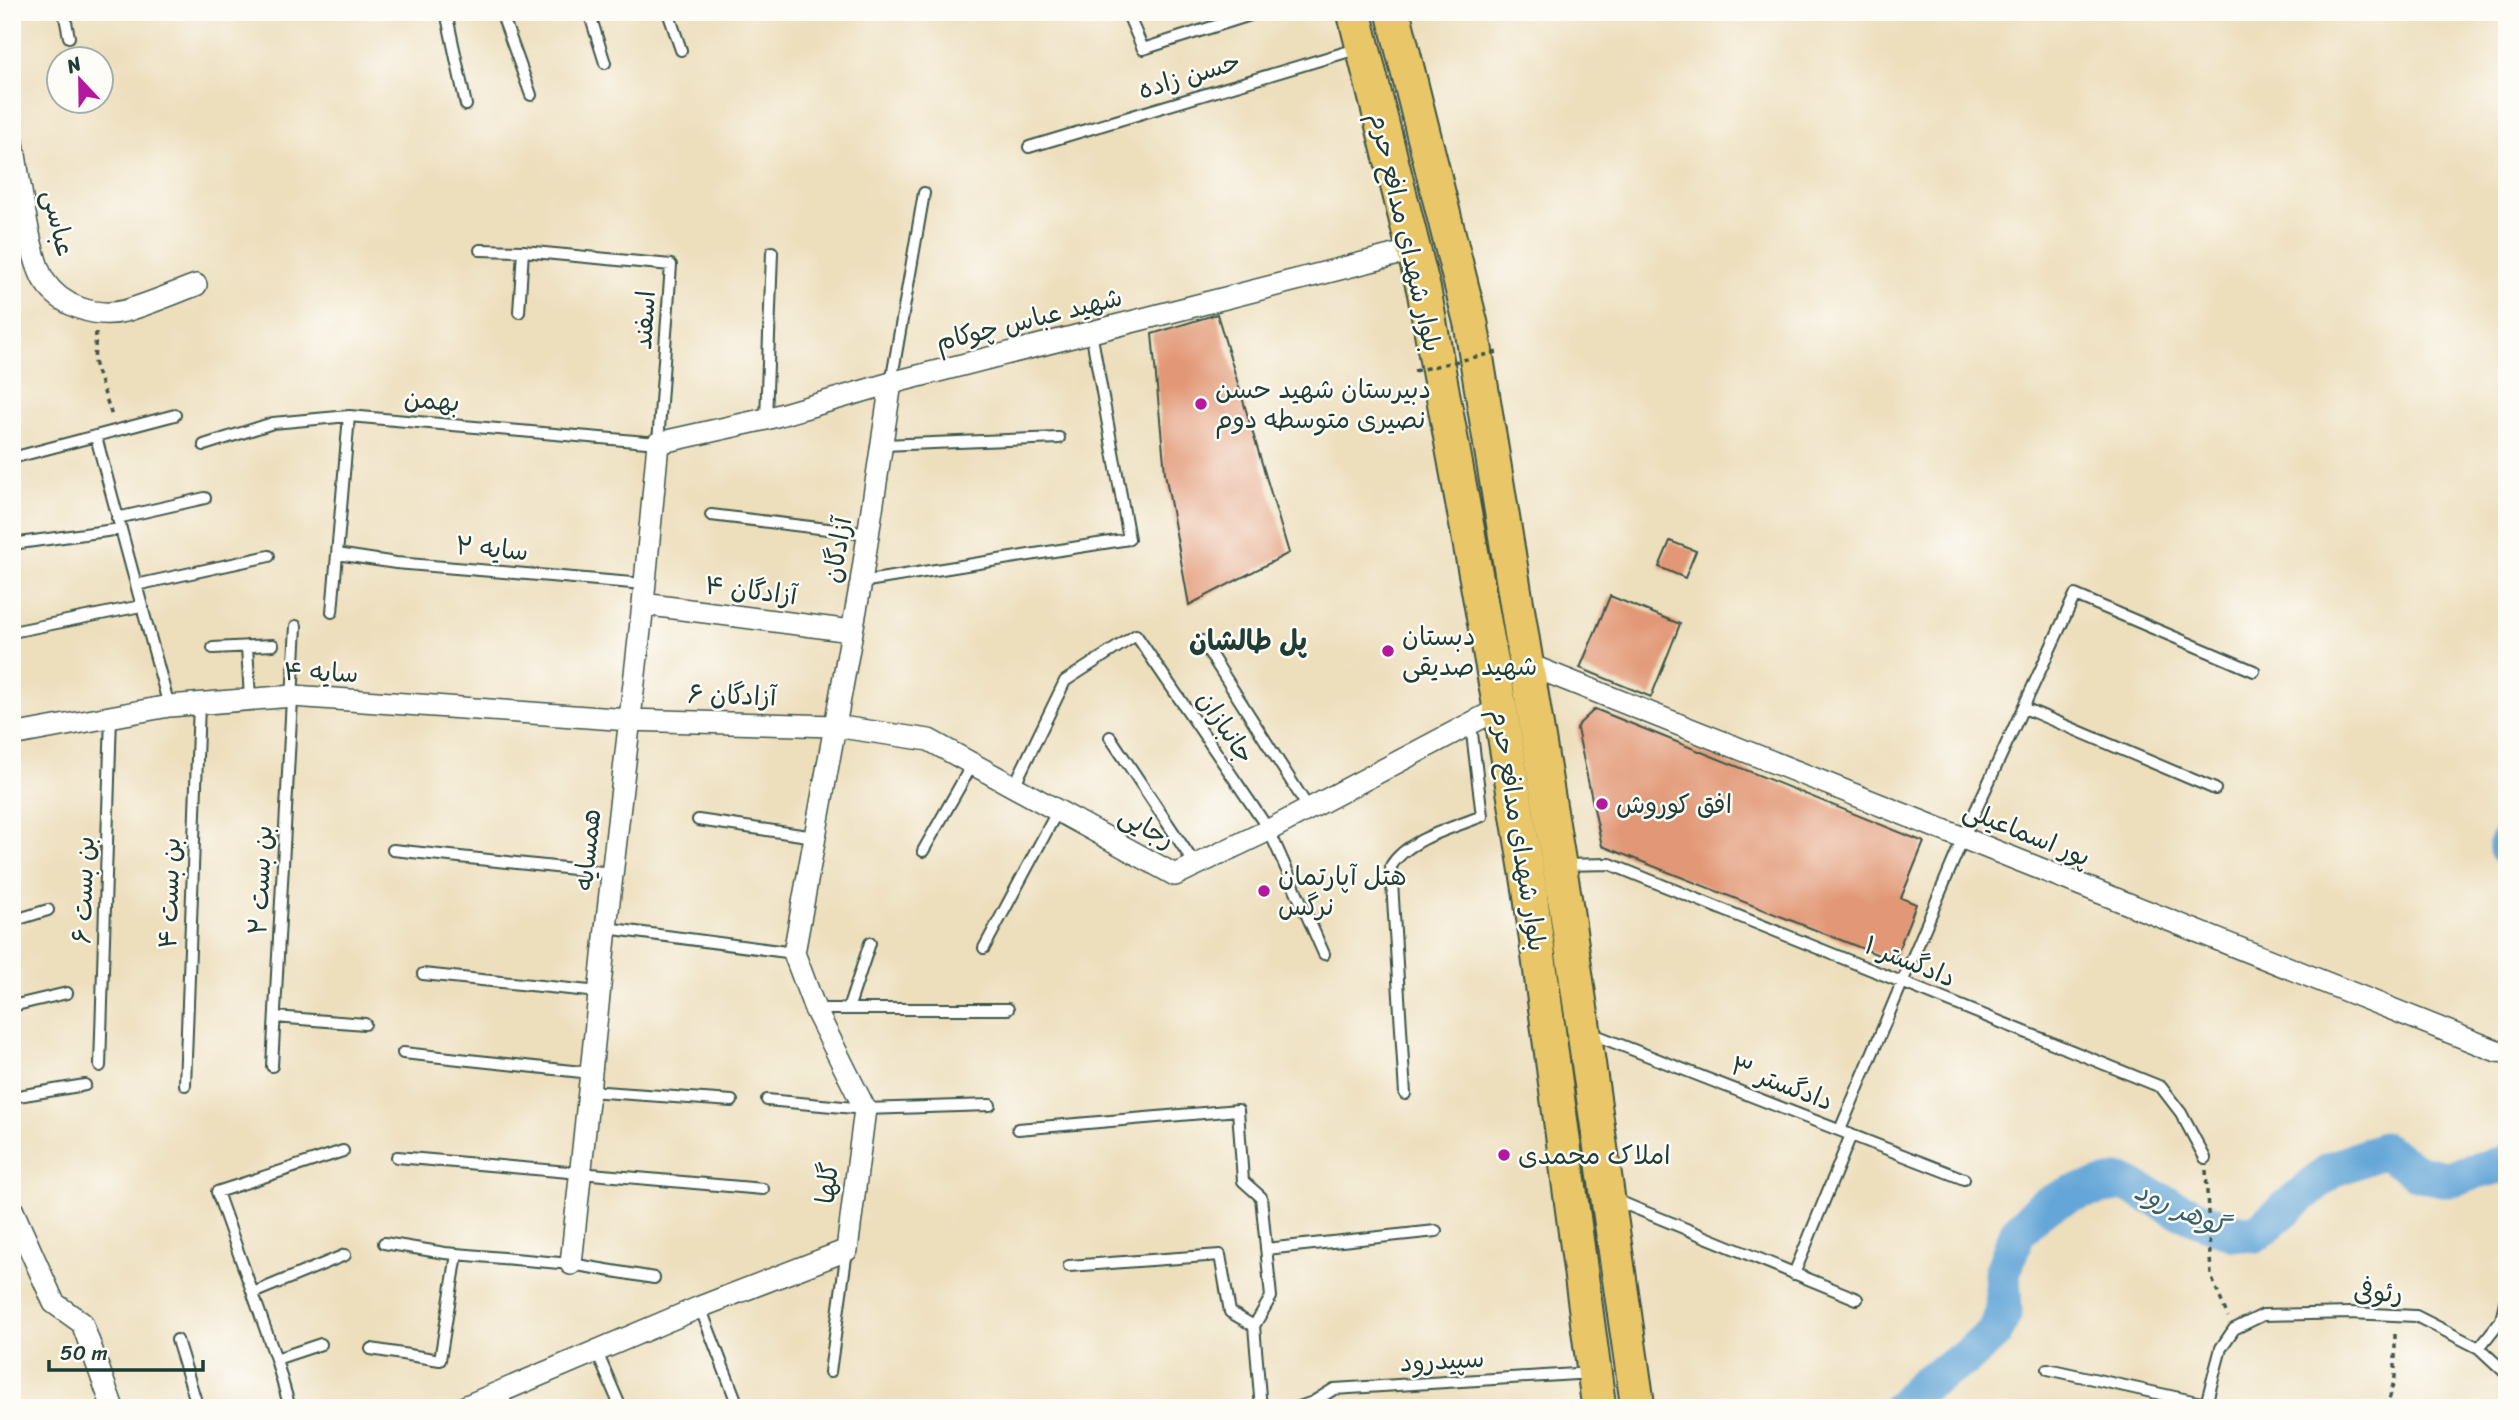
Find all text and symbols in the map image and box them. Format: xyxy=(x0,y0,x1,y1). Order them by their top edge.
street label: حسن زاده xyxy=(1132,38,1246,112)
north arrow xyxy=(46,46,116,116)
text: N xyxy=(61,47,87,83)
street label: بلوار شهدای مدافع حرم xyxy=(1356,108,1456,356)
street label: عباسی xyxy=(29,185,89,261)
street label: شهید عباس چوکام xyxy=(931,274,1127,364)
street label: اسفند xyxy=(619,289,669,351)
place label: دبیرستان شهید حسن نصیری متوسطه دوم xyxy=(1215,366,1431,442)
street label: بهمن xyxy=(402,375,462,425)
marker: دبیرستان شهید حسن نصیری متوسطه دوم xyxy=(1193,396,1209,412)
street label: آزادگان xyxy=(809,512,866,587)
street label: سایه ۲ xyxy=(454,522,530,574)
street label: آزادگان ۴ xyxy=(702,562,801,619)
place label: دبستان شهید صدیقی xyxy=(1402,613,1537,689)
district label: پل طالشان xyxy=(1189,616,1307,665)
marker: دبستان شهید صدیقی xyxy=(1380,643,1396,659)
street label: سایه ۴ xyxy=(283,648,359,696)
street label: آزادگان ۶ xyxy=(687,670,779,720)
street label: جانبازان xyxy=(1184,681,1268,773)
street label: بلوار شهدای مدافع حرم xyxy=(1477,705,1561,955)
place label: افق کوروش xyxy=(1616,781,1732,827)
street label: پور اسماعیلی xyxy=(1956,787,2098,879)
street label: رجایی xyxy=(1110,793,1184,861)
marker: افق کوروش xyxy=(1594,796,1610,812)
street label: همسایه xyxy=(560,807,614,893)
street label: بن بست ۲ xyxy=(234,824,286,936)
street label: بن بست ۶ xyxy=(58,835,108,945)
street label: بن بست ۴ xyxy=(144,836,194,950)
place label: هتل آپارتمان نرگس xyxy=(1278,853,1407,929)
marker: هتل آپارتمان نرگس xyxy=(1256,883,1272,899)
street label: دادگستر ۱ xyxy=(1857,922,1963,1000)
street label: دادگستر ۳ xyxy=(1724,1042,1840,1124)
place label: املاک محمدی xyxy=(1518,1132,1671,1178)
marker: املاک محمدی xyxy=(1496,1147,1512,1163)
street label: گلها xyxy=(802,1160,852,1206)
water label: گوهر رود xyxy=(2126,1166,2240,1253)
street label: رئوفی xyxy=(2353,1268,2403,1316)
scale bar xyxy=(49,1329,203,1373)
text: 50 m xyxy=(60,1334,108,1372)
street label: سپیدرود xyxy=(1399,1335,1485,1385)

